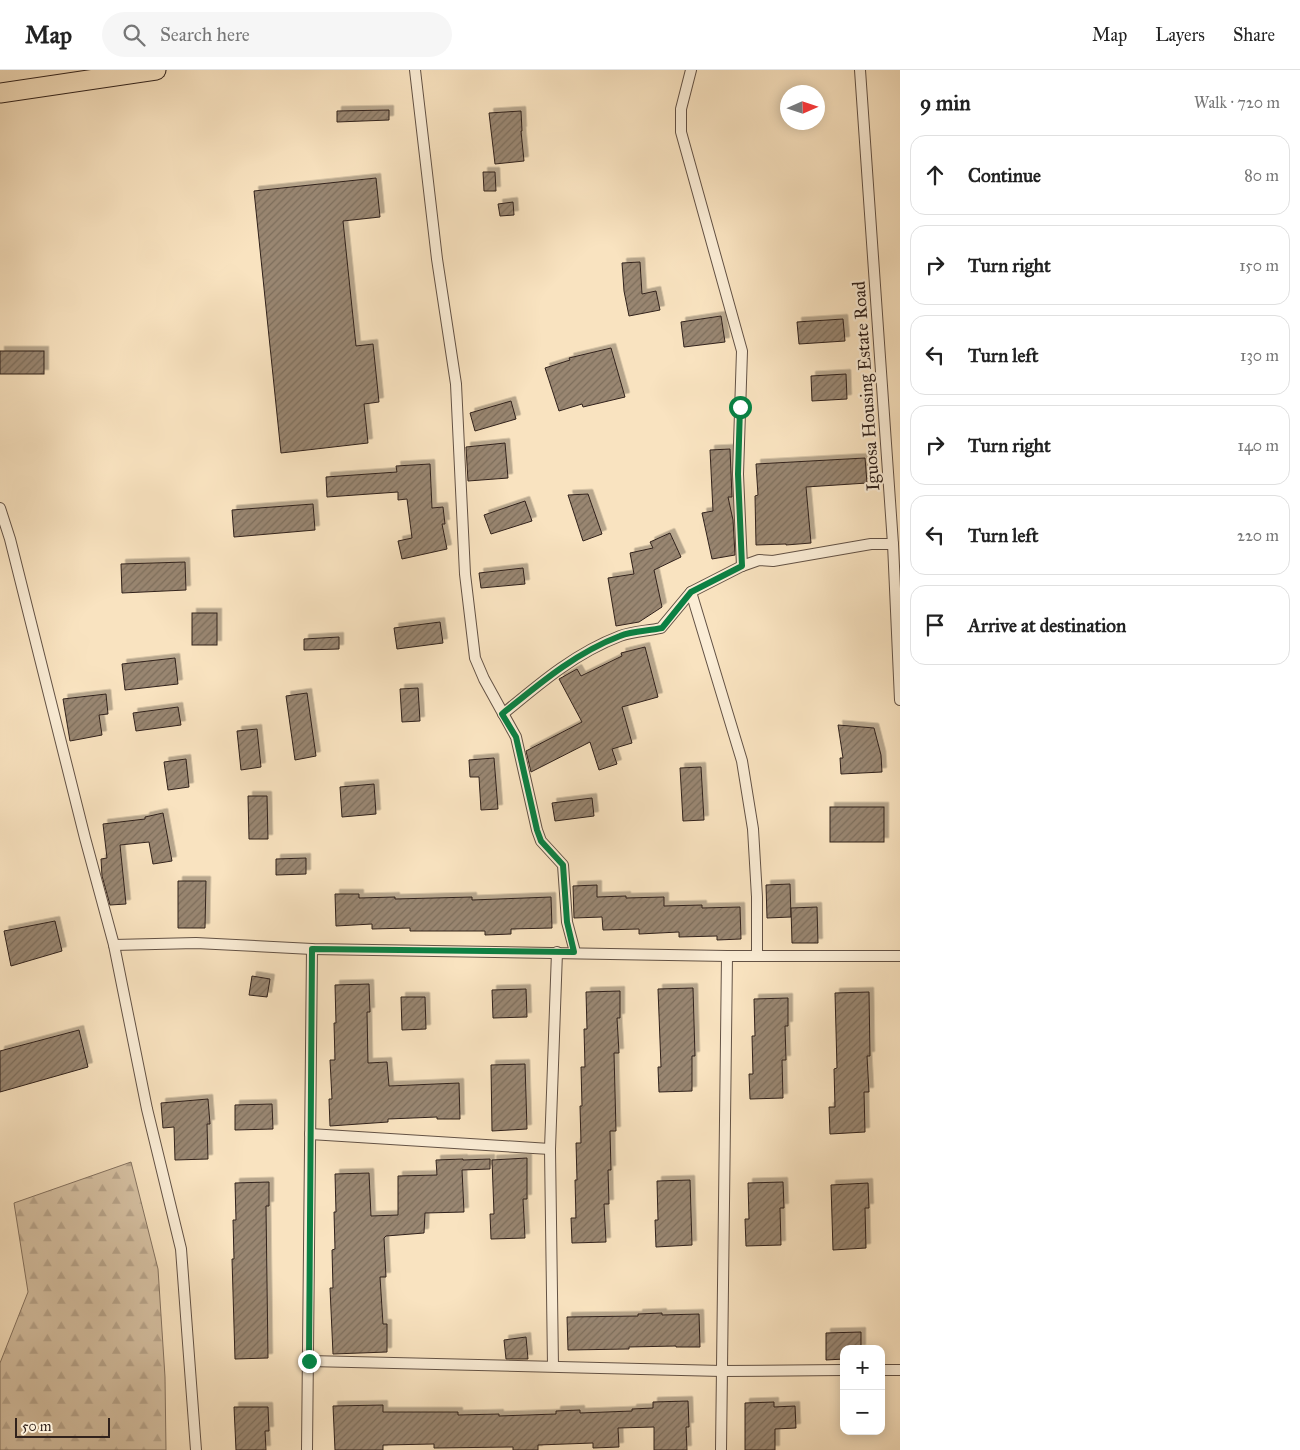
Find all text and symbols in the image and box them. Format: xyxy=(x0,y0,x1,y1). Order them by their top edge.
search box xyxy=(102,12,452,57)
text: Map xyxy=(25,20,72,50)
icon: search xyxy=(120,21,148,49)
text: Search here xyxy=(160,23,250,46)
text: Map xyxy=(1092,24,1127,46)
text: Layers xyxy=(1155,24,1205,46)
text: Share xyxy=(1233,24,1275,46)
north arrow xyxy=(780,85,825,130)
text: 9 min xyxy=(920,90,971,116)
text: Walk · 720 m xyxy=(1194,93,1280,112)
icon: ahead xyxy=(921,161,949,189)
text: Continue xyxy=(968,164,1041,187)
text: 80 m xyxy=(1244,166,1279,185)
icon: right xyxy=(921,251,949,279)
text: Turn right xyxy=(968,254,1051,277)
text: 150 m xyxy=(1239,256,1279,275)
street label: Iguosa Housing Estate Road xyxy=(848,280,885,492)
icon: left xyxy=(921,341,949,369)
text: Turn left xyxy=(968,344,1038,367)
text: 130 m xyxy=(1240,346,1279,365)
route start xyxy=(729,396,752,419)
icon: right xyxy=(921,431,949,459)
text: Turn right xyxy=(968,434,1051,457)
text: 140 m xyxy=(1238,436,1279,455)
icon: left xyxy=(921,521,949,549)
text: Turn left xyxy=(968,524,1038,547)
text: 220 m xyxy=(1237,526,1279,545)
icon: arrive xyxy=(921,611,949,639)
text: Arrive at destination xyxy=(968,614,1126,637)
map controls xyxy=(840,1345,885,1435)
button: + xyxy=(840,1345,885,1390)
route end xyxy=(298,1350,321,1373)
button: − xyxy=(840,1390,885,1435)
scale bar xyxy=(15,1415,110,1438)
text: 50 m xyxy=(22,1418,51,1435)

